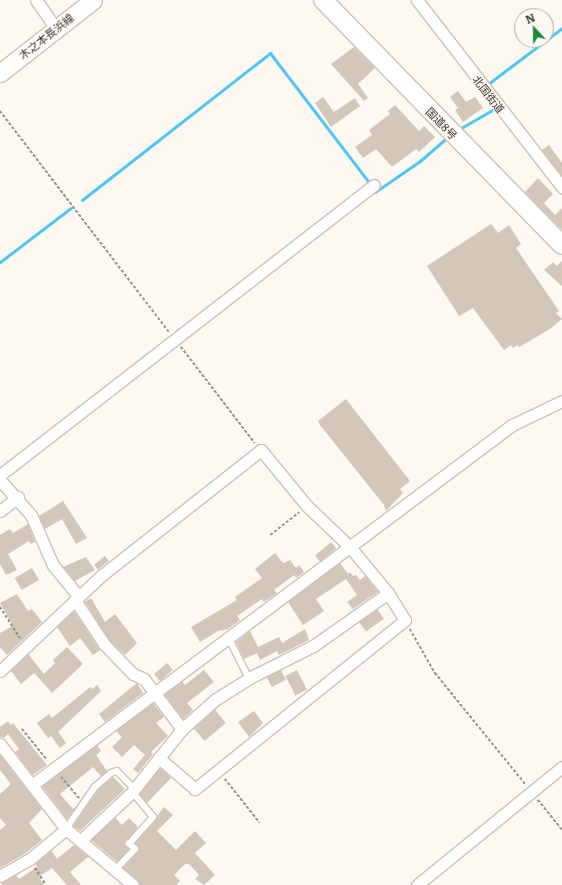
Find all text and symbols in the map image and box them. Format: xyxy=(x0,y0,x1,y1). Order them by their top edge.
north arrow xyxy=(514,8,554,48)
text: N xyxy=(523,9,537,27)
street label: 木之本長浜線 xyxy=(16,10,76,62)
street label: 北国街道 xyxy=(470,73,508,115)
street label: 国道8号 xyxy=(424,104,460,142)

